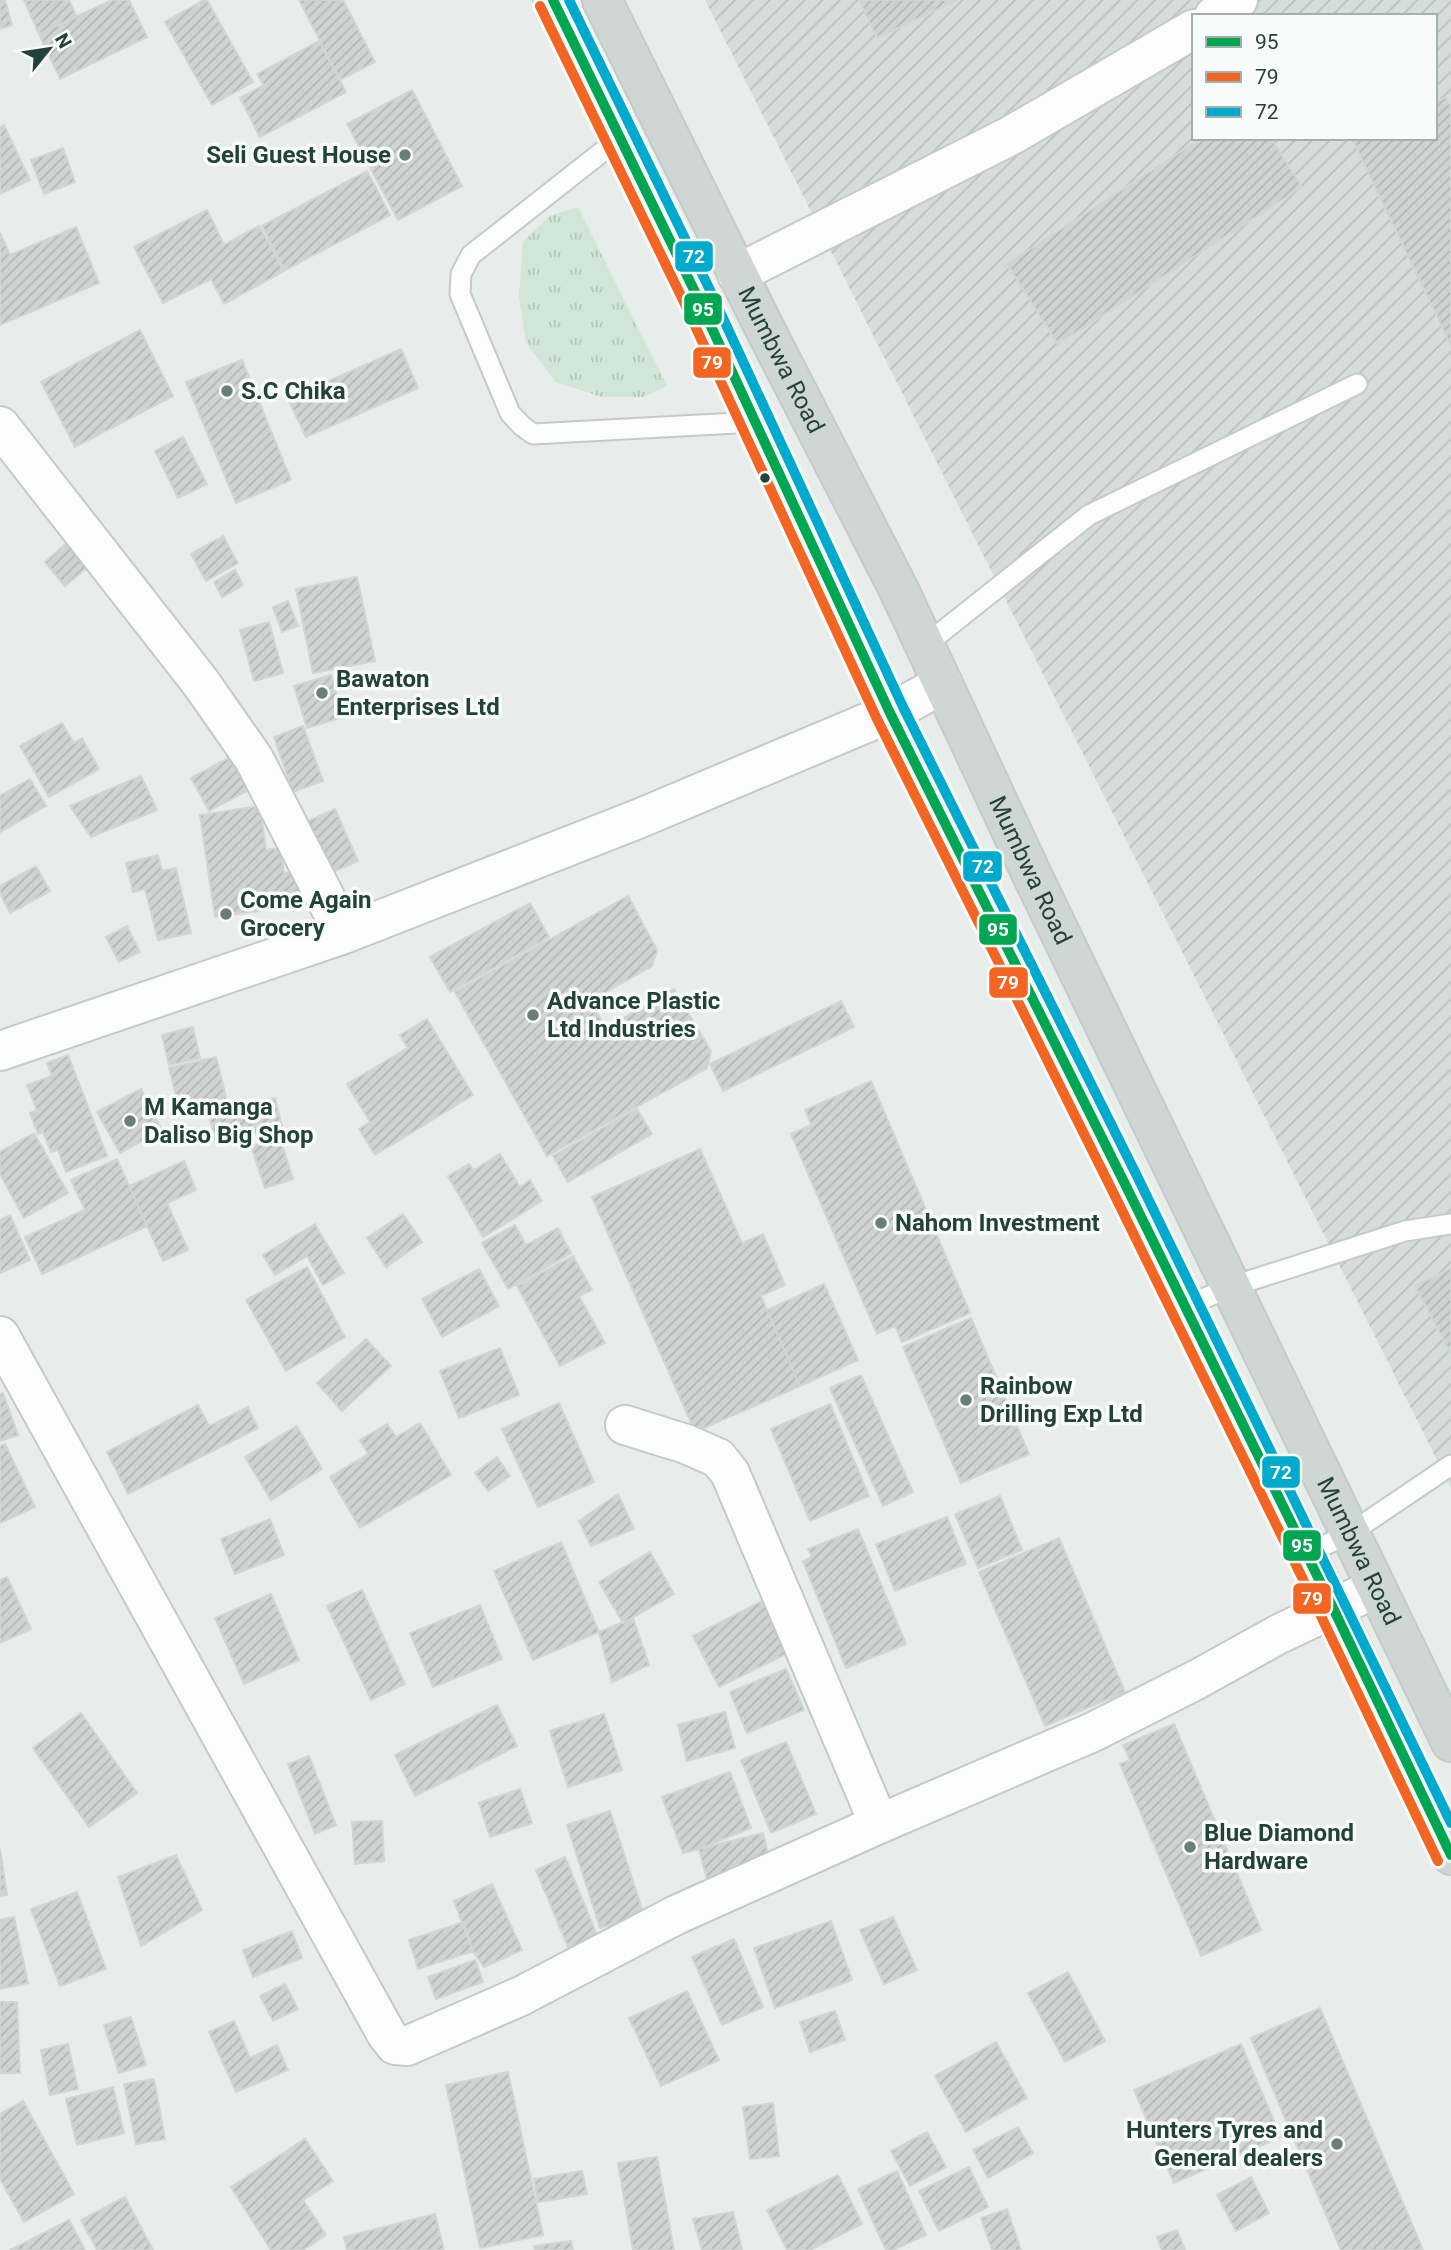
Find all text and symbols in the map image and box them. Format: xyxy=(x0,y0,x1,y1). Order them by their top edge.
north arrow xyxy=(14,14,84,84)
legend xyxy=(1192,14,1437,140)
text: N xyxy=(50,29,77,52)
text: 95 xyxy=(1255,30,1279,54)
text: 79 xyxy=(1255,65,1279,89)
text: 72 xyxy=(1255,100,1279,124)
place label: Seli Guest House xyxy=(206,141,391,169)
marker: Seli Guest House xyxy=(397,147,413,163)
line badge: 72 xyxy=(674,240,714,273)
text: 72 xyxy=(683,245,705,268)
street label: Mumbwa Road xyxy=(732,282,830,438)
line badge: 95 xyxy=(683,292,723,326)
text: 95 xyxy=(692,298,714,321)
line badge: 79 xyxy=(692,346,732,379)
text: 79 xyxy=(701,351,723,374)
place label: S.C Chika xyxy=(241,377,346,405)
marker: S.C Chika xyxy=(219,383,235,399)
unlabelled marker xyxy=(758,471,772,485)
place label: Bawaton Enterprises Ltd xyxy=(336,665,500,721)
marker: Bawaton Enterprises Ltd xyxy=(314,685,330,701)
street label: Mumbwa Road xyxy=(983,792,1077,949)
line badge: 72 xyxy=(962,850,1003,883)
text: 72 xyxy=(972,855,994,878)
place label: Come Again Grocery xyxy=(240,886,371,942)
marker: Come Again Grocery xyxy=(218,906,234,922)
line badge: 95 xyxy=(978,913,1018,946)
text: 95 xyxy=(987,918,1009,941)
line badge: 79 xyxy=(988,966,1029,999)
text: 79 xyxy=(997,971,1019,994)
place label: Advance Plastic Ltd Industries xyxy=(547,987,720,1043)
marker: Advance Plastic Ltd Industries xyxy=(525,1007,541,1023)
place label: M Kamanga Daliso Big Shop xyxy=(144,1093,314,1149)
marker: M Kamanga Daliso Big Shop xyxy=(122,1113,138,1129)
place label: Nahom Investment xyxy=(895,1209,1100,1237)
marker: Nahom Investment xyxy=(873,1215,889,1231)
place label: Rainbow Drilling Exp Ltd xyxy=(980,1372,1143,1428)
marker: Rainbow Drilling Exp Ltd xyxy=(958,1392,974,1408)
line badge: 72 xyxy=(1261,1455,1301,1489)
text: 72 xyxy=(1270,1461,1292,1484)
street label: Mumbwa Road xyxy=(1311,1473,1406,1630)
line badge: 95 xyxy=(1282,1529,1322,1562)
text: 95 xyxy=(1291,1534,1313,1557)
line badge: 79 xyxy=(1292,1582,1332,1615)
text: 79 xyxy=(1301,1587,1323,1610)
place label: Blue Diamond Hardware xyxy=(1204,1819,1354,1875)
marker: Blue Diamond Hardware xyxy=(1182,1839,1198,1855)
place label: Hunters Tyres and General dealers xyxy=(1126,2116,1323,2172)
marker: Hunters Tyres and General dealers xyxy=(1329,2136,1345,2152)

